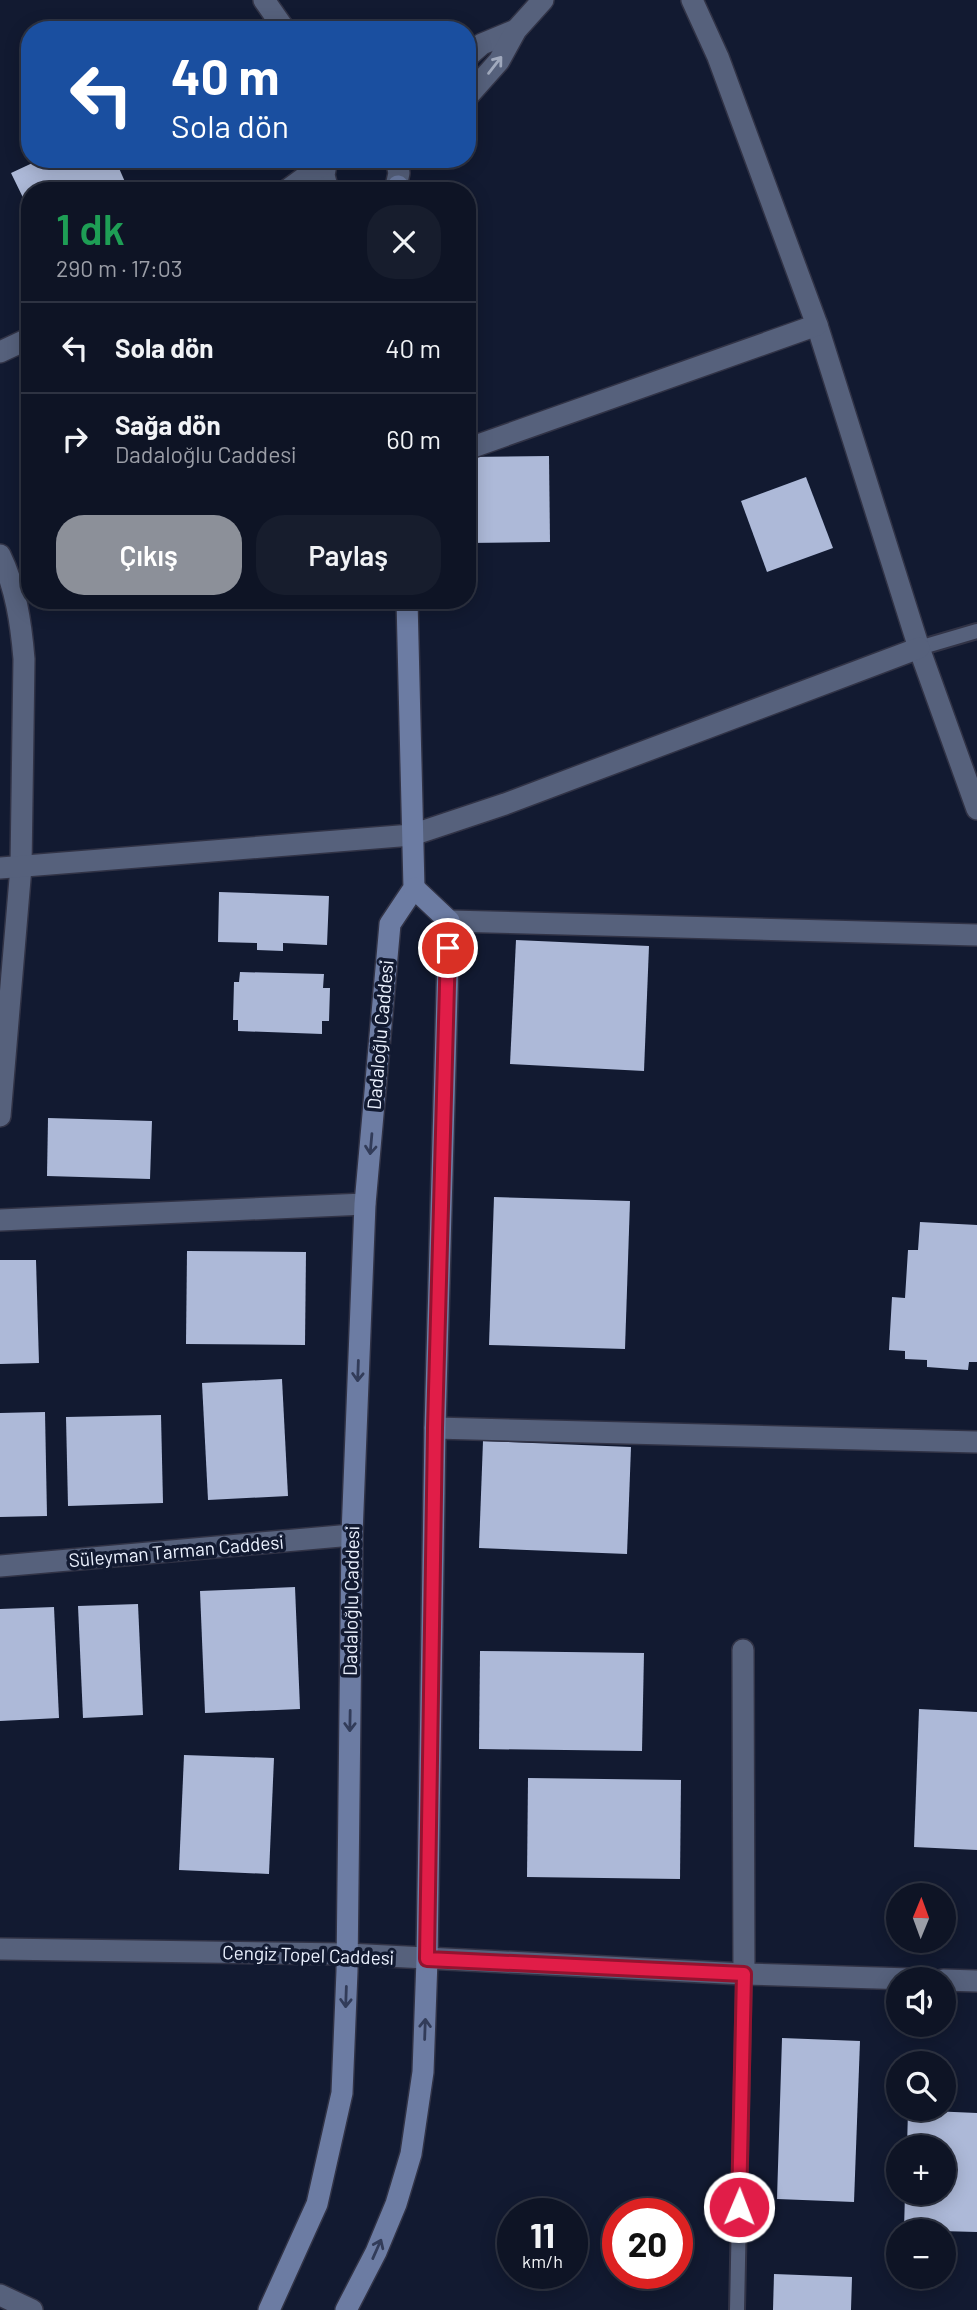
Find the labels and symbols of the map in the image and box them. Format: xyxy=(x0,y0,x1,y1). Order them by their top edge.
one-way arrow xyxy=(487,57,502,75)
pin xyxy=(418,918,478,978)
street label: Dadaloğlu Caddesi xyxy=(362,959,397,1111)
one-way arrow xyxy=(364,1132,377,1155)
one-way arrow xyxy=(352,1359,365,1382)
street label: Dadaloğlu Caddesi xyxy=(338,1526,363,1676)
street label: Süleyman Tarman Caddesi xyxy=(68,1530,284,1571)
one-way arrow xyxy=(343,1709,356,1732)
north arrow xyxy=(886,1883,956,1953)
street label: Cengiz Topel Caddesi xyxy=(222,1940,394,1969)
one-way arrow xyxy=(339,1985,352,2008)
one-way arrow xyxy=(419,2018,432,2041)
position arrow xyxy=(702,2170,776,2244)
speed limit sign: 20 xyxy=(602,2198,693,2289)
one-way arrow xyxy=(371,2239,384,2260)

